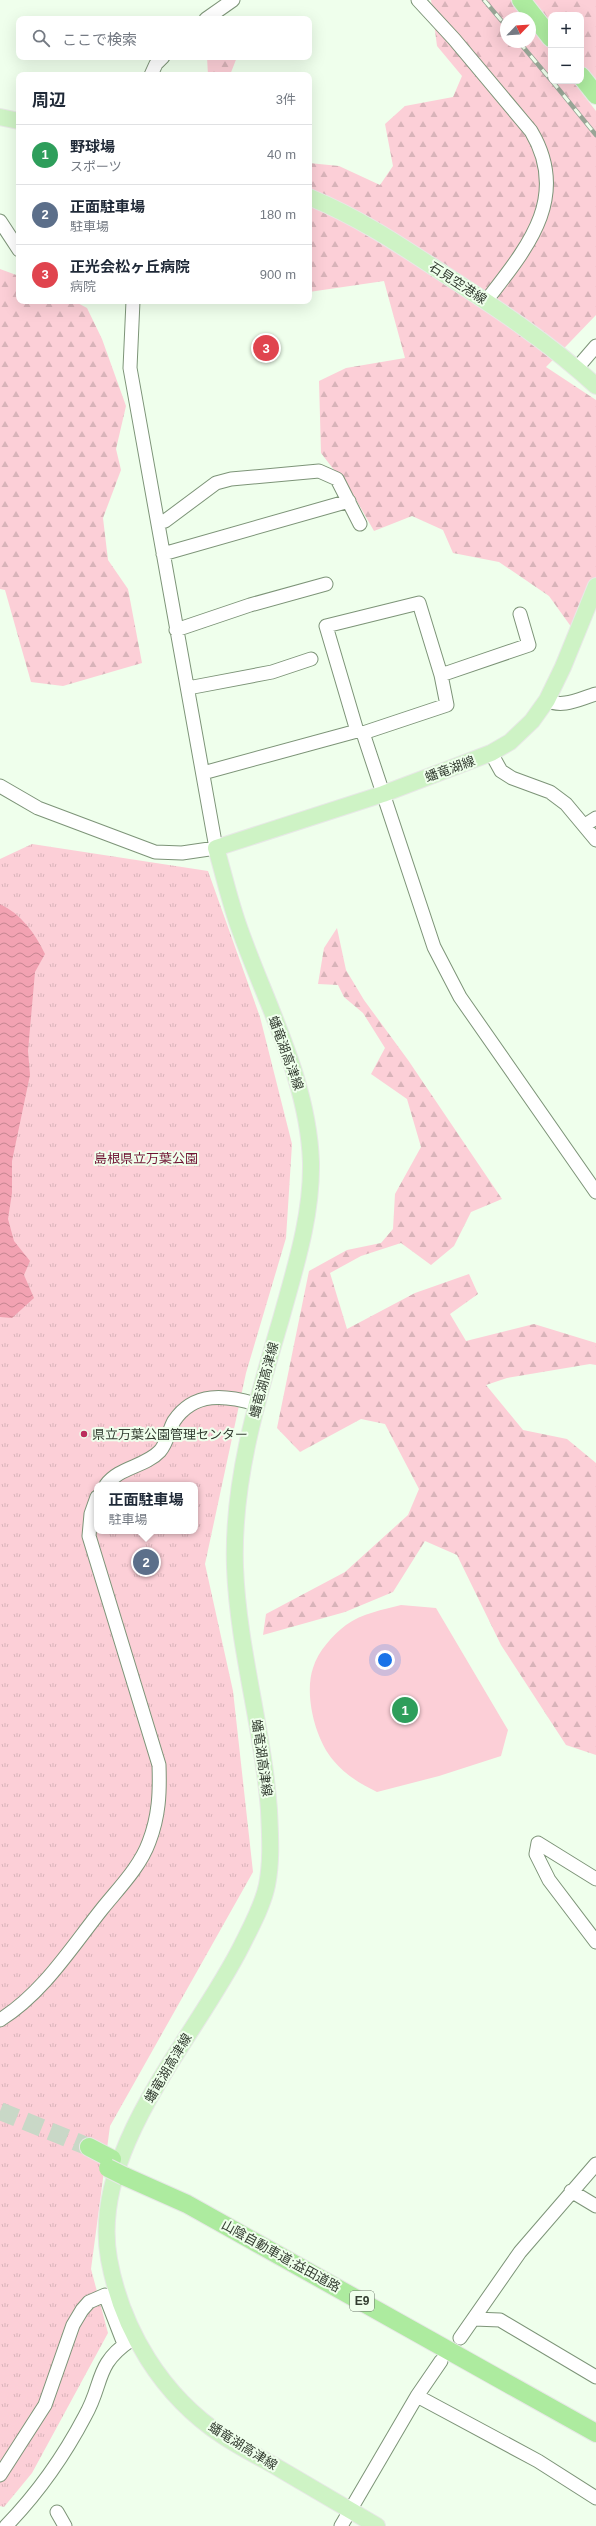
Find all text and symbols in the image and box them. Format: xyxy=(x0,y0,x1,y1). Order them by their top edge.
north arrow xyxy=(500,12,536,48)
map controls xyxy=(548,12,584,84)
button: + xyxy=(548,12,584,48)
search box xyxy=(16,16,312,60)
icon: search xyxy=(30,27,52,49)
text: ここで検索 xyxy=(62,31,137,48)
button: − xyxy=(548,48,584,84)
text: 周辺 xyxy=(32,91,66,110)
text: 3件 xyxy=(276,92,296,107)
text: 野球場 xyxy=(70,138,115,155)
text: 1 xyxy=(41,147,49,162)
text: 40 m xyxy=(267,147,296,162)
text: スポーツ xyxy=(70,159,122,174)
text: 正面駐車場 xyxy=(70,198,145,215)
text: 2 xyxy=(41,207,49,222)
text: 180 m xyxy=(260,207,296,222)
text: 駐車場 xyxy=(70,219,109,234)
text: 正光会松ヶ丘病院 xyxy=(70,258,190,275)
street label: 石見空港線 xyxy=(427,259,489,307)
text: 3 xyxy=(41,267,49,282)
text: 900 m xyxy=(260,267,296,282)
text: 病院 xyxy=(70,279,96,294)
pin: 3 xyxy=(253,333,279,363)
street label: 蟠竜湖線 xyxy=(423,753,477,785)
street label: 蟠竜湖高津線 xyxy=(266,1014,306,1092)
park label: 島根県立万葉公園 xyxy=(94,1151,198,1166)
street label: 蟠竜湖高津線 xyxy=(247,1340,281,1420)
place label: 県立万葉公園管理センター xyxy=(92,1427,248,1442)
marker: 県立万葉公園管理センター xyxy=(79,1429,89,1439)
popup xyxy=(94,1482,198,1534)
text: 正面駐車場 xyxy=(108,1491,184,1508)
text: 駐車場 xyxy=(108,1512,148,1527)
pin: 2 xyxy=(133,1547,159,1577)
your location xyxy=(375,1650,395,1670)
pin: 1 xyxy=(392,1695,418,1725)
street label: 蟠竜湖高津線 xyxy=(249,1718,275,1798)
street label: 蟠竜湖高津線 xyxy=(141,2031,195,2105)
street label: 山陰自動車道;益田道路 xyxy=(219,2217,343,2295)
road number: E9 xyxy=(350,2291,374,2311)
street label: 蟠竜湖高津線 xyxy=(206,2419,280,2473)

